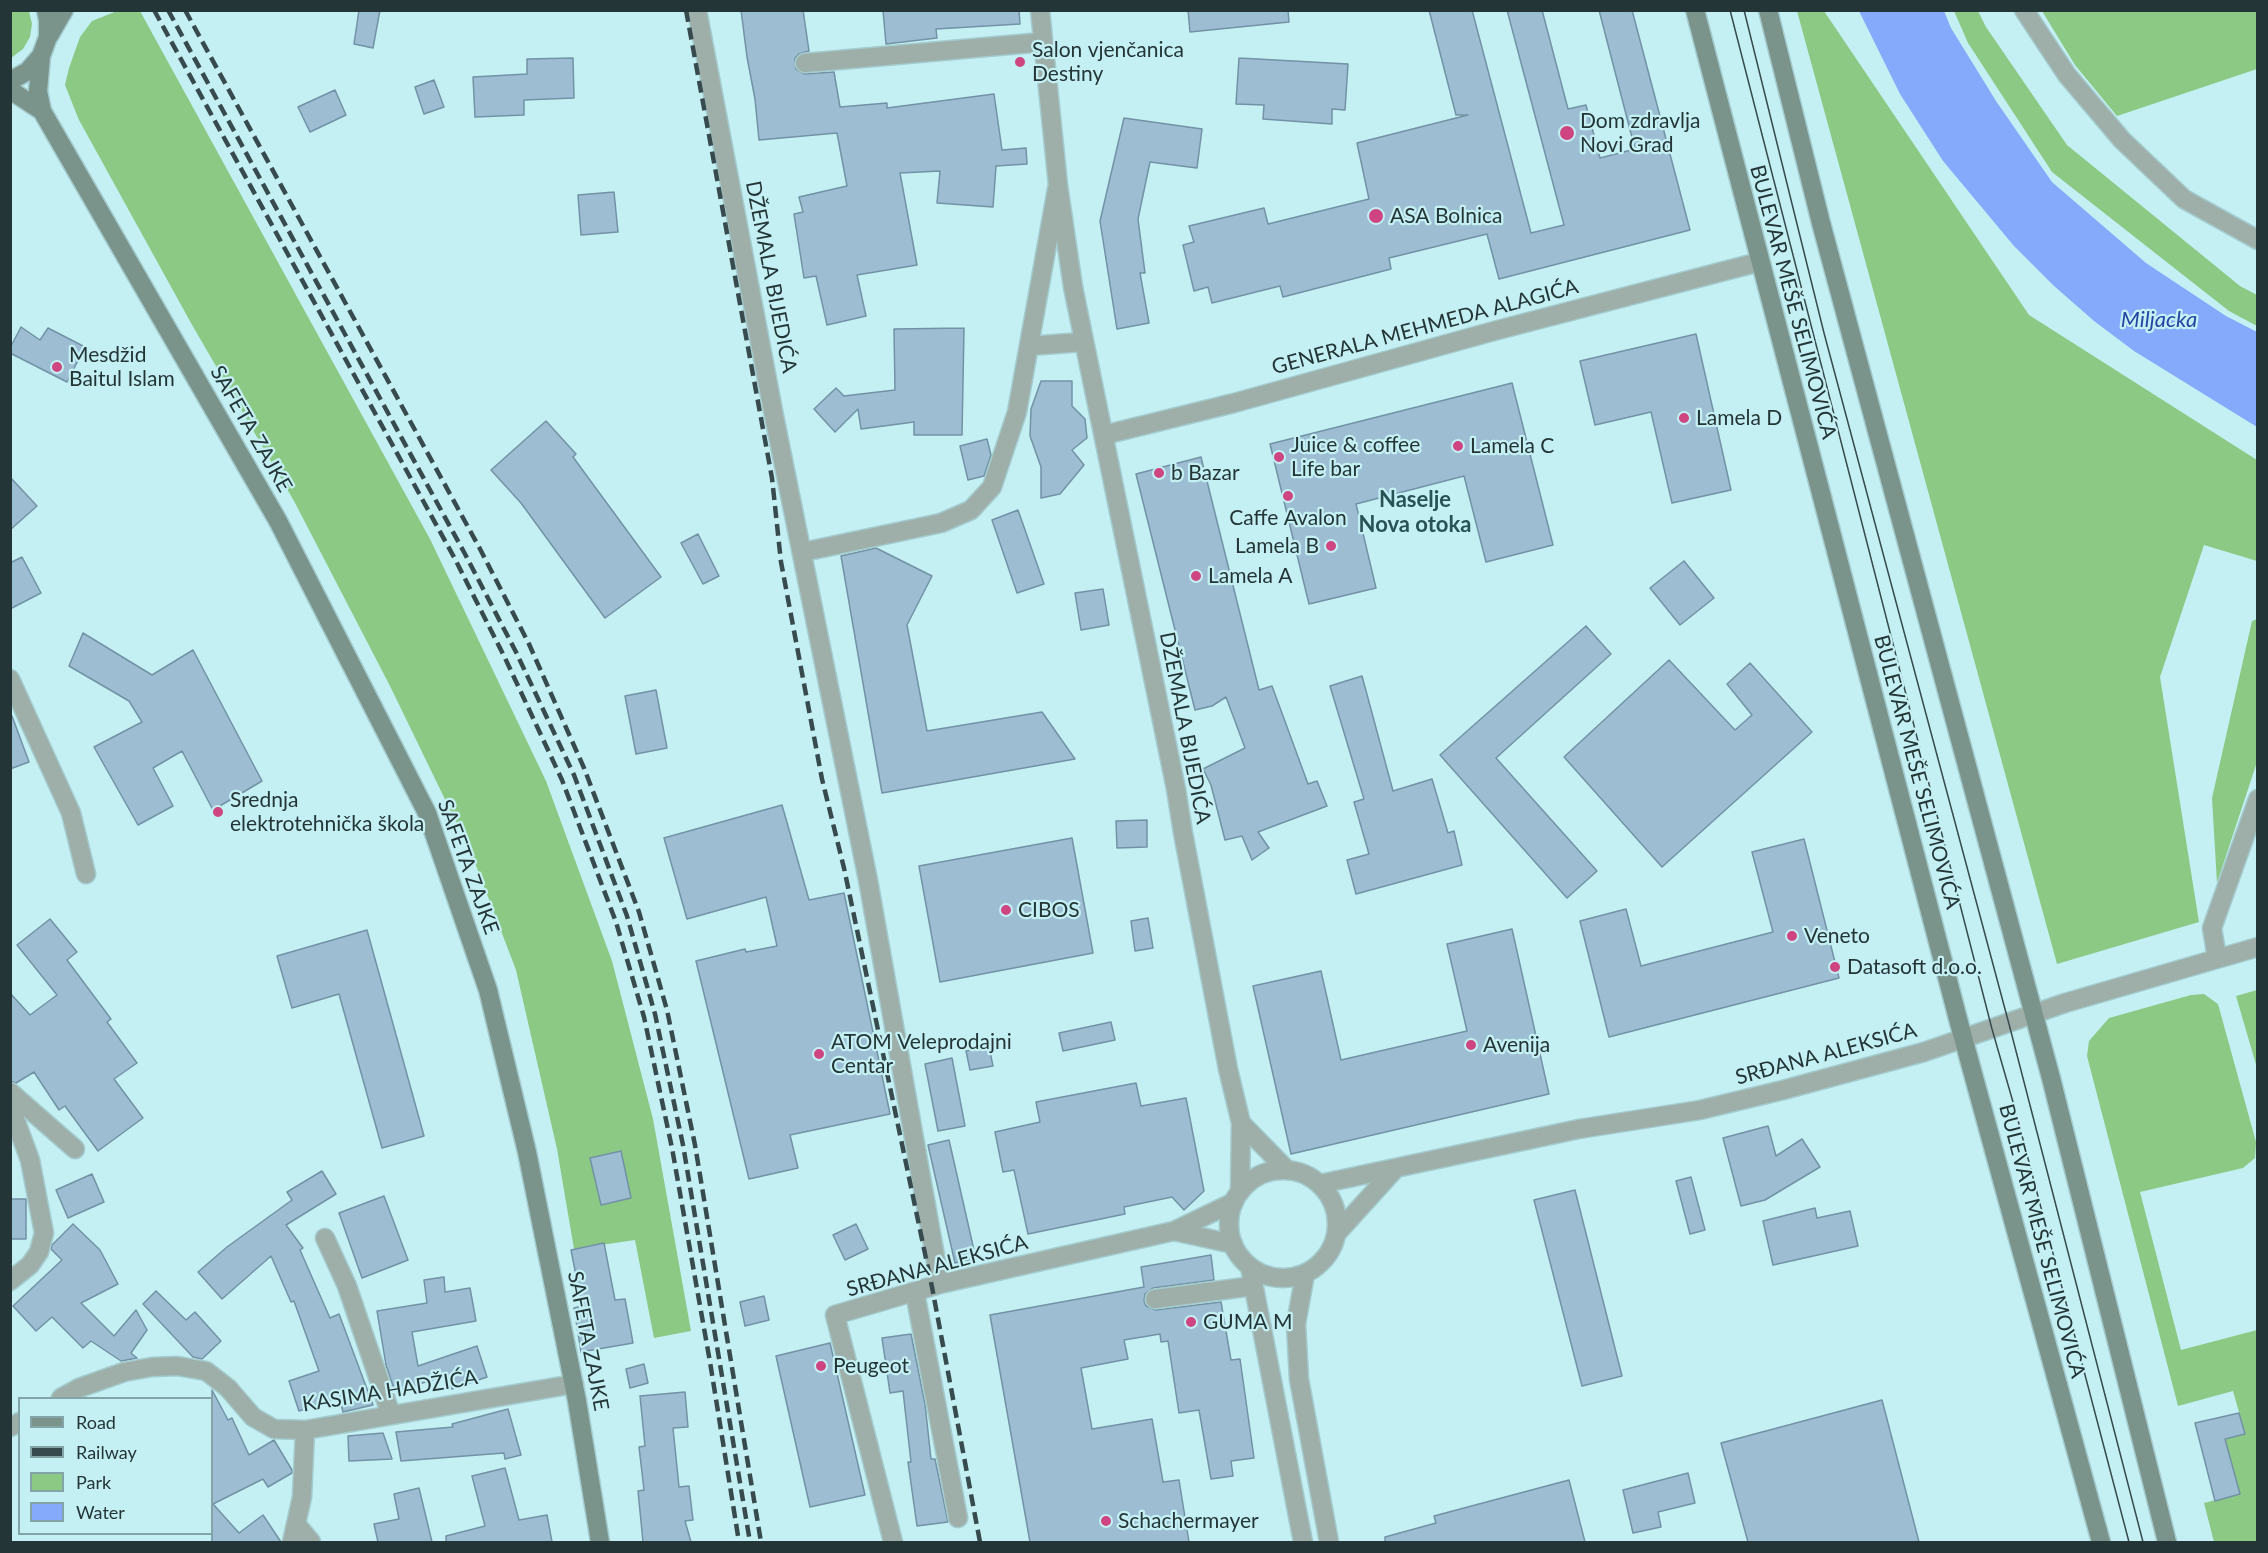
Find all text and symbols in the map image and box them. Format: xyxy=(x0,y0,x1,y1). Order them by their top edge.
place label: Salon vjenčanica Destiny xyxy=(1032,37,1184,87)
marker: Salon vjenčanica Destiny xyxy=(1013,55,1027,69)
place label: Dom zdravlja Novi Grad xyxy=(1580,108,1700,158)
marker: Dom zdravlja Novi Grad xyxy=(1558,124,1576,142)
street label: BULEVAR MEŠE SELIMOVIĆA xyxy=(1744,162,1842,442)
street label: DŽEMALA BIJEDIĆA xyxy=(740,179,802,375)
place label: ASA Bolnica xyxy=(1390,203,1502,229)
marker: ASA Bolnica xyxy=(1367,207,1385,225)
street label: GENERALA MEHMEDA ALAGIĆA xyxy=(1269,274,1581,380)
water label: Miljacka xyxy=(2121,307,2197,333)
place label: Mesdžid Baitul Islam xyxy=(69,342,175,392)
marker: Mesdžid Baitul Islam xyxy=(50,360,64,374)
street label: SAFETA ZAJKE xyxy=(205,361,297,497)
place label: Lamela D xyxy=(1696,405,1782,431)
marker: Lamela D xyxy=(1677,411,1691,425)
place label: Juice & coffee Life bar xyxy=(1291,432,1420,482)
place label: Lamela C xyxy=(1470,433,1554,459)
marker: Lamela C xyxy=(1451,439,1465,453)
marker: Juice & coffee Life bar xyxy=(1272,450,1286,464)
place label: b Bazar xyxy=(1171,460,1240,486)
marker: b Bazar xyxy=(1152,466,1166,480)
district label: Naselje Nova otoka xyxy=(1359,487,1471,538)
marker: Caffe Avalon xyxy=(1281,489,1295,503)
place label: Caffe Avalon xyxy=(1229,505,1347,531)
place label: Lamela B xyxy=(1235,533,1319,559)
marker: Lamela B xyxy=(1324,539,1338,553)
place label: Lamela A xyxy=(1208,563,1293,589)
marker: Lamela A xyxy=(1189,569,1203,583)
street label: DŽEMALA BIJEDIĆA xyxy=(1154,630,1216,826)
street label: BULEVAR MEŠE SELIMOVIĆA xyxy=(1868,632,1966,912)
place label: Srednja elektrotehnička škola xyxy=(230,787,424,837)
street label: SAFETA ZAJKE xyxy=(432,796,504,938)
marker: Srednja elektrotehnička škola xyxy=(211,805,225,819)
place label: CIBOS xyxy=(1018,897,1080,923)
marker: CIBOS xyxy=(999,903,1013,917)
place label: Veneto xyxy=(1804,923,1870,949)
marker: Veneto xyxy=(1785,929,1799,943)
place label: Datasoft d.o.o. xyxy=(1847,954,1982,980)
marker: Datasoft d.o.o. xyxy=(1828,960,1842,974)
street label: SRĐANA ALEKSIĆA xyxy=(1733,1018,1919,1090)
place label: ATOM Veleprodajni Centar xyxy=(831,1029,1012,1079)
place label: Avenija xyxy=(1483,1032,1550,1058)
marker: Avenija xyxy=(1464,1038,1478,1052)
marker: ATOM Veleprodajni Centar xyxy=(812,1047,826,1061)
street label: BULEVAR MEŠE SELIMOVIĆA xyxy=(1993,1101,2091,1381)
street label: SRĐANA ALEKSIĆA xyxy=(844,1230,1030,1302)
street label: SAFETA ZAJKE xyxy=(562,1269,614,1413)
place label: GUMA M xyxy=(1203,1309,1292,1335)
marker: GUMA M xyxy=(1184,1315,1198,1329)
place label: Peugeot xyxy=(833,1353,909,1379)
marker: Peugeot xyxy=(814,1359,828,1373)
street label: KASIMA HADŽIĆA xyxy=(301,1365,479,1417)
legend xyxy=(18,1397,213,1535)
text: Road xyxy=(76,1411,116,1433)
text: Railway xyxy=(76,1441,137,1463)
text: Park xyxy=(76,1471,111,1493)
text: Water xyxy=(76,1501,125,1523)
place label: Schachermayer xyxy=(1118,1508,1259,1534)
marker: Schachermayer xyxy=(1099,1514,1113,1528)

